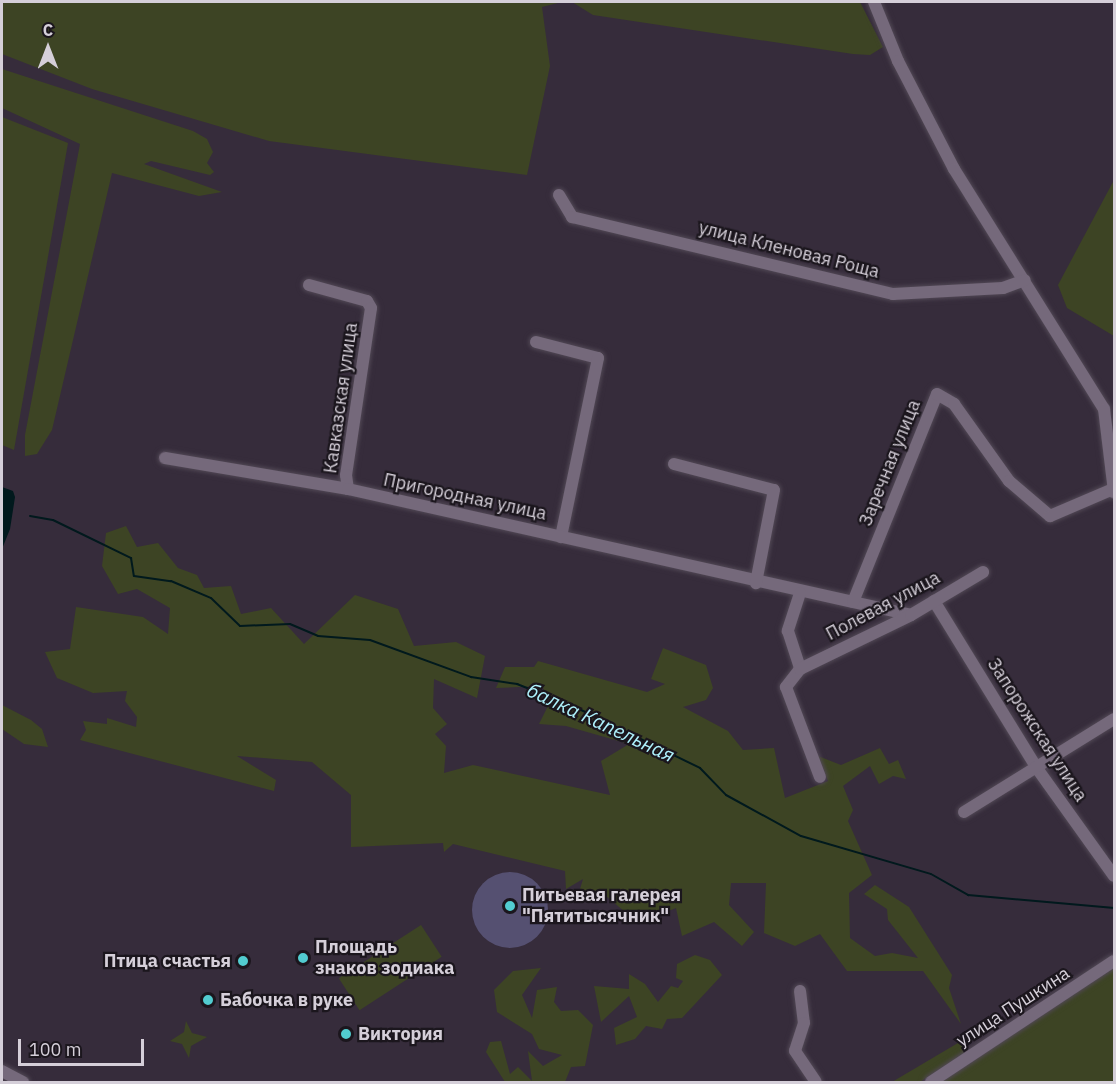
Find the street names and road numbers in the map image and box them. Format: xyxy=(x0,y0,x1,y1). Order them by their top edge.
street label: улица Кленовая Роща xyxy=(696,217,882,283)
street label: Кавказская улица xyxy=(320,321,362,475)
street label: Заречная улица xyxy=(855,397,925,529)
street label: Пригородная улица xyxy=(381,469,549,525)
street label: Полевая улица xyxy=(822,567,944,645)
street label: Запорожская улица xyxy=(983,654,1091,806)
street label: улица Пушкина xyxy=(952,962,1074,1052)

